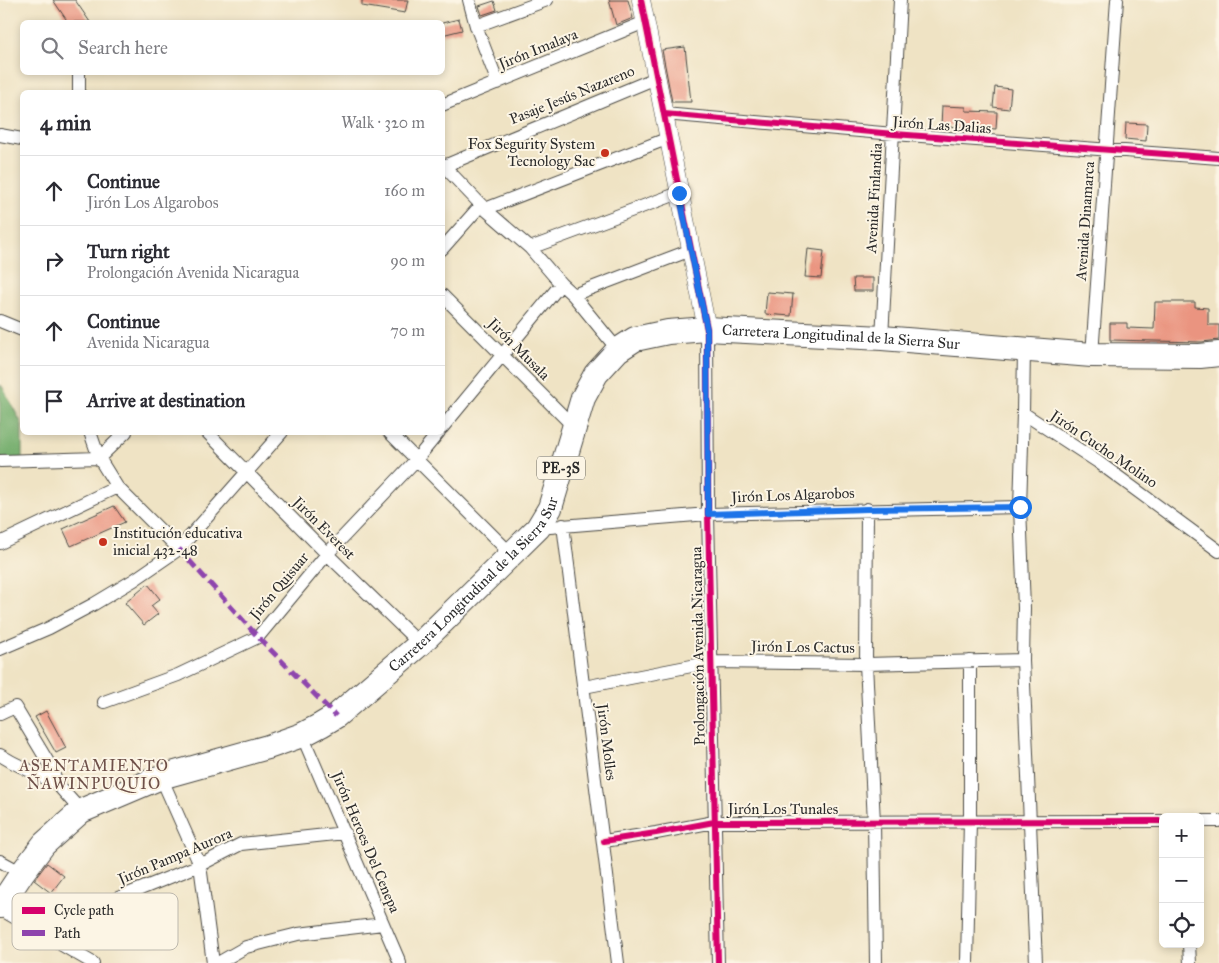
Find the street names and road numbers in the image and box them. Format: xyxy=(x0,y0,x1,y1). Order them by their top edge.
street label: Jirón Imalaya xyxy=(494,25,581,75)
street label: Pasaje Jesús Nazareno xyxy=(507,62,638,129)
street label: Jirón Las Dalias xyxy=(890,112,992,138)
street label: Avenida Finlandia xyxy=(862,142,886,255)
street label: Avenida Dinamarca xyxy=(1072,160,1098,282)
street label: Jirón Musala xyxy=(482,313,554,385)
street label: Carretera Longitudinal de la Sierra Sur xyxy=(722,321,961,353)
street label: Jirón Cucho Molino xyxy=(1045,405,1161,493)
road number: PE-3S xyxy=(537,456,585,479)
street label: Jirón Los Algarobos xyxy=(729,484,855,507)
street label: Jirón Everest xyxy=(287,492,359,564)
street label: Carretera Longitudinal de la Sierra Sur xyxy=(385,495,562,676)
street label: Prolongación Avenida Nicaragua xyxy=(687,546,709,746)
street label: Jirón Quisuar xyxy=(244,548,314,626)
street label: Jirón Los Cactus xyxy=(749,637,855,658)
street label: Jirón Molles xyxy=(592,700,621,782)
street label: Jirón Heroes Del Cenepa xyxy=(326,767,404,916)
street label: Jirón Los Tunales xyxy=(726,800,838,819)
street label: Jirón Pampa Aurora xyxy=(113,824,236,890)

